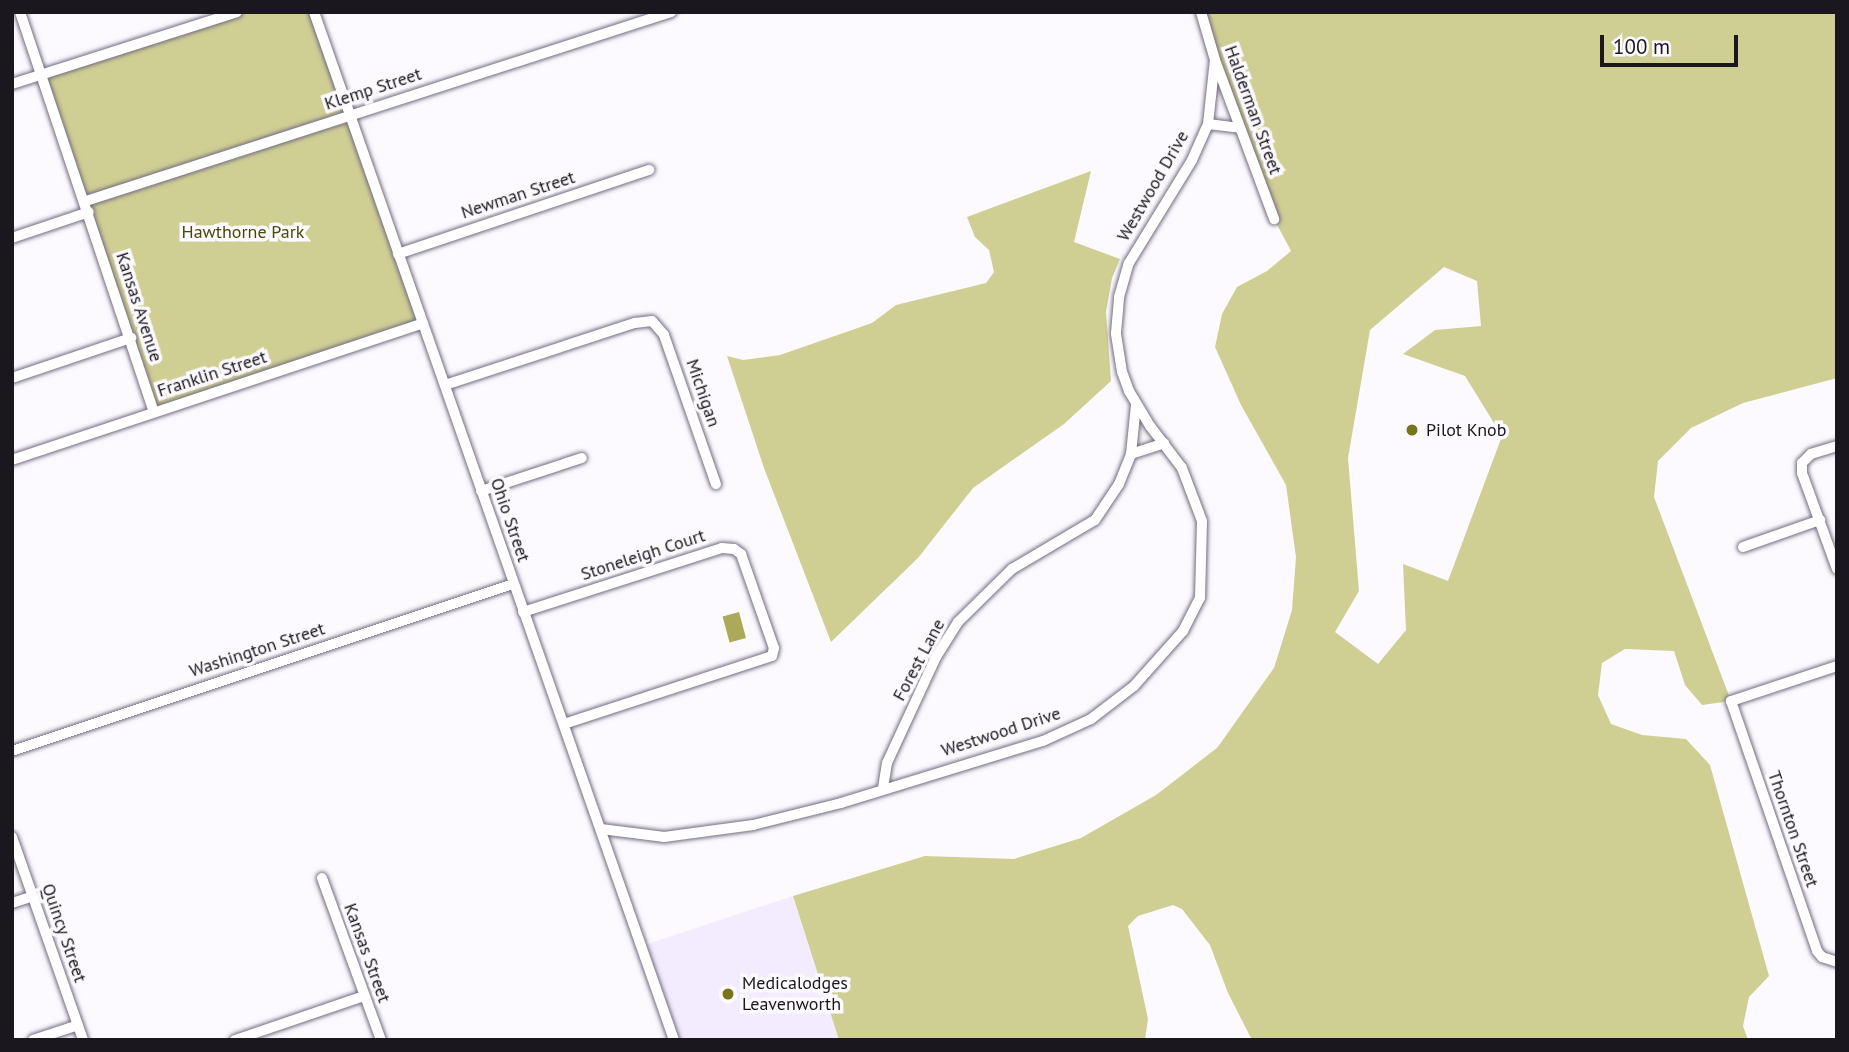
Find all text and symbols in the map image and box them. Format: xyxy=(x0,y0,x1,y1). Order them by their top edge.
scale bar xyxy=(1604,21,1742,65)
text: 100 m xyxy=(1613,33,1670,60)
street label: Halderman Street xyxy=(1220,43,1286,177)
street label: Klemp Street xyxy=(322,63,424,115)
street label: Westwood Drive xyxy=(1113,127,1193,245)
street label: Newman Street xyxy=(458,166,578,224)
park label: Hawthorne Park xyxy=(182,221,304,243)
street label: Kansas Avenue xyxy=(111,249,167,365)
street label: Franklin Street xyxy=(155,346,269,402)
street label: Michigan xyxy=(681,356,725,430)
place label: Pilot Knob xyxy=(1426,419,1506,441)
marker: Pilot Knob xyxy=(1404,422,1420,438)
street label: Ohio Street xyxy=(486,475,534,565)
street label: Stoneleigh Court xyxy=(578,525,708,585)
street label: Forest Lane xyxy=(888,615,950,705)
street label: Washington Street xyxy=(187,618,327,682)
street label: Westwood Drive xyxy=(939,703,1063,761)
street label: Thornton Street xyxy=(1763,768,1823,890)
street label: Quincy Street xyxy=(37,880,91,986)
street label: Kansas Street xyxy=(339,900,395,1006)
place label: Medicalodges Leavenworth xyxy=(742,973,848,1016)
marker: Medicalodges Leavenworth xyxy=(720,986,736,1002)

